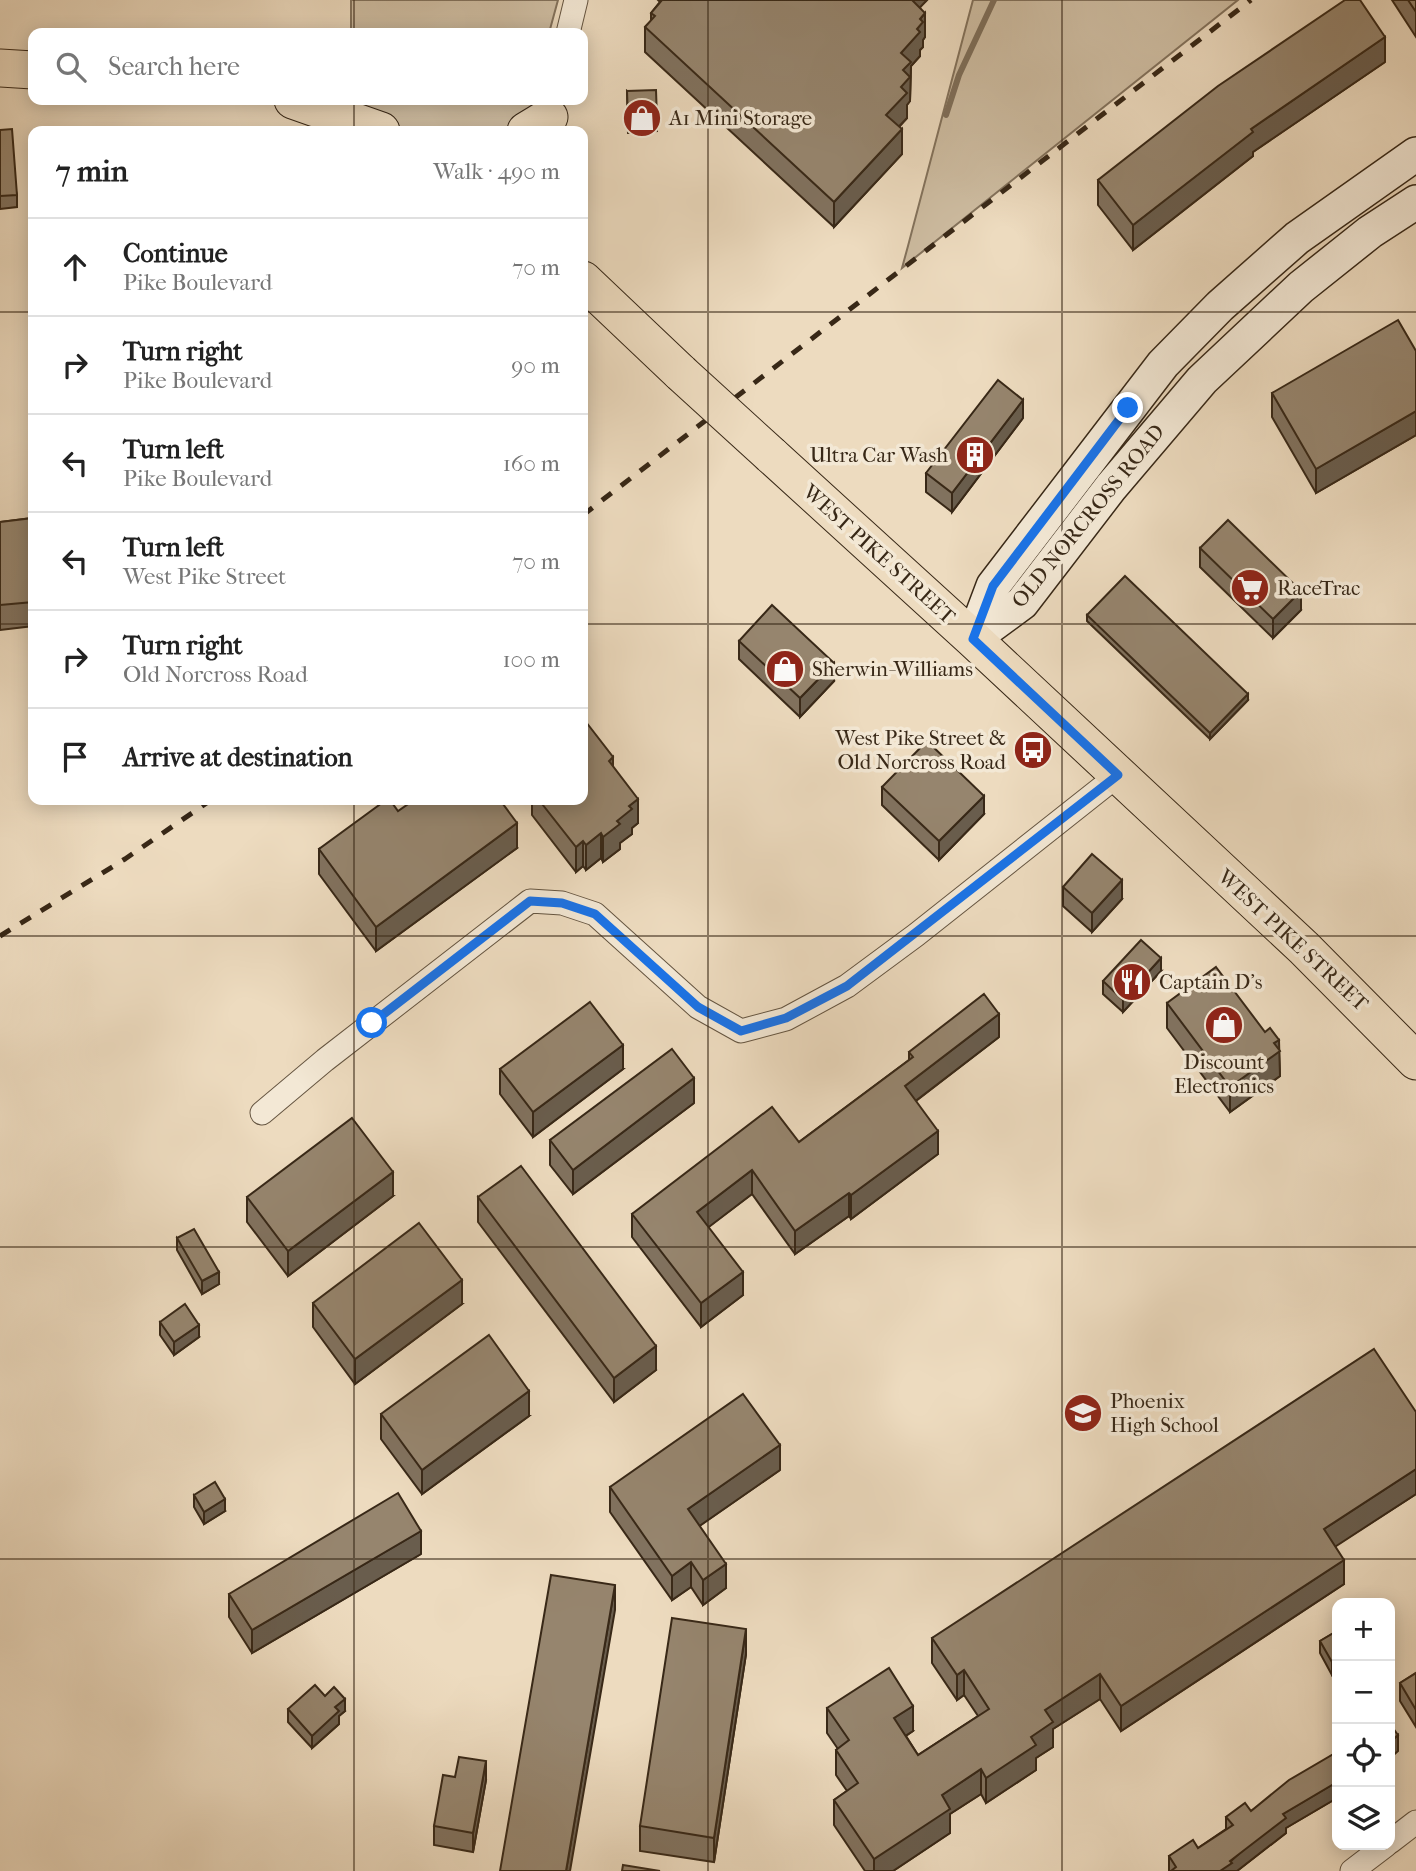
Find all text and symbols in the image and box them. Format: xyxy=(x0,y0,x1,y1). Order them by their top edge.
search box xyxy=(28,28,588,105)
icon: search xyxy=(52,48,90,86)
text: Search here xyxy=(108,51,240,82)
shop icon: A1 Mini Storage xyxy=(621,97,663,139)
place label: A1 Mini Storage xyxy=(668,106,812,130)
text: 7 min xyxy=(56,154,128,189)
text: Walk · 490 m xyxy=(433,158,560,185)
text: Continue xyxy=(123,238,228,269)
icon: ahead xyxy=(56,248,94,286)
text: 70 m xyxy=(512,254,560,281)
text: Pike Boulevard xyxy=(123,269,272,296)
text: Turn right xyxy=(123,336,243,367)
icon: right xyxy=(56,346,94,384)
text: 90 m xyxy=(511,352,560,379)
text: Pike Boulevard xyxy=(123,367,272,394)
route end xyxy=(1112,392,1143,423)
street label: OLD NORCROSS ROAD xyxy=(1007,420,1169,612)
text: Turn left xyxy=(123,434,224,465)
building icon: Ultra Car Wash xyxy=(954,434,996,476)
place label: Ultra Car Wash xyxy=(810,443,948,467)
icon: left xyxy=(56,444,94,482)
text: 160 m xyxy=(503,450,560,477)
text: Pike Boulevard xyxy=(123,465,272,492)
street label: WEST PIKE STREET xyxy=(797,479,961,629)
text: Turn left xyxy=(123,532,224,563)
icon: left xyxy=(56,542,94,580)
text: 70 m xyxy=(512,548,560,575)
text: West Pike Street xyxy=(123,563,286,590)
supermarket icon: RaceTrac xyxy=(1229,567,1271,609)
place label: RaceTrac xyxy=(1277,576,1360,600)
text: Turn right xyxy=(123,630,243,661)
icon: right xyxy=(56,640,94,678)
text: 100 m xyxy=(502,646,560,673)
shop icon: Sherwin-Williams xyxy=(764,648,806,690)
place label: Sherwin-Williams xyxy=(812,657,973,681)
text: Old Norcross Road xyxy=(123,661,308,688)
place label: West Pike Street & Old Norcross Road xyxy=(834,726,1007,774)
bus stop icon: West Pike Street & Old Norcross Road xyxy=(1012,729,1054,771)
icon: arrive xyxy=(56,738,94,776)
text: Arrive at destination xyxy=(123,742,353,773)
street label: WEST PIKE STREET xyxy=(1212,864,1374,1016)
restaurant icon: Captain D's xyxy=(1111,961,1153,1003)
place label: Captain D's xyxy=(1159,970,1263,994)
shop icon: Discount Electronics xyxy=(1203,1004,1245,1046)
route start xyxy=(356,1007,387,1038)
place label: Discount Electronics xyxy=(1174,1050,1274,1098)
place label: Phoenix High School xyxy=(1110,1389,1219,1437)
school or university icon: Phoenix High School xyxy=(1062,1392,1104,1434)
map controls xyxy=(1332,1598,1395,1850)
button: + xyxy=(1332,1598,1395,1661)
button: − xyxy=(1332,1661,1395,1724)
button: locate xyxy=(1332,1724,1395,1787)
button: layers xyxy=(1332,1787,1395,1850)

